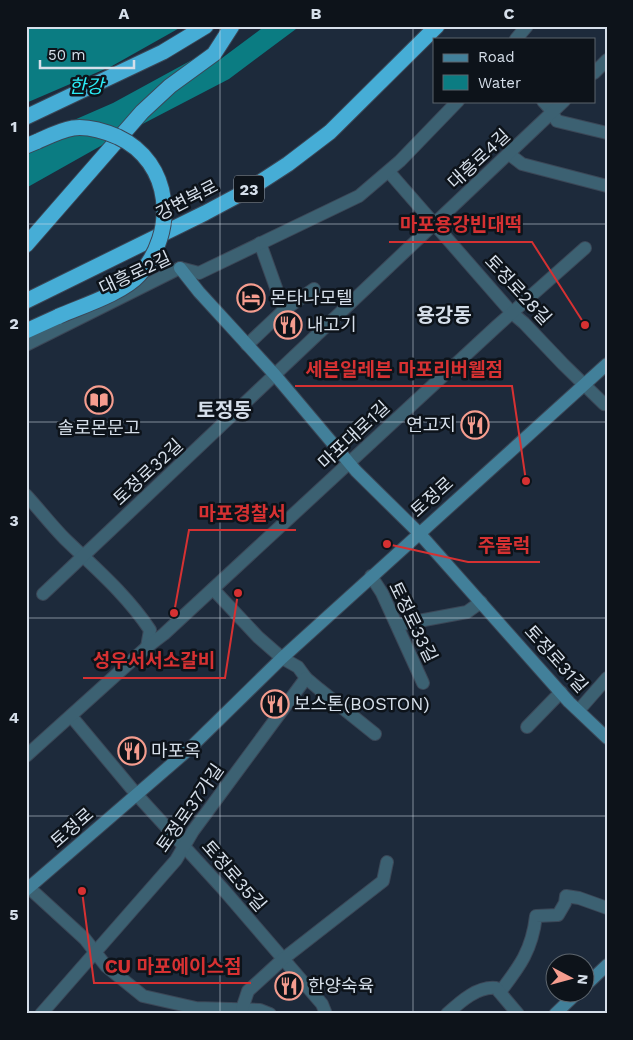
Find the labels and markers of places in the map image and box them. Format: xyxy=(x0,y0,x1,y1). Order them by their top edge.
callout: 마포용강빈대떡 xyxy=(389,208,532,242)
hotel icon: 몬타나모텔 xyxy=(236,283,266,313)
place label: 몬타나모텔 xyxy=(270,287,353,308)
restaurant icon: 내고기 xyxy=(273,310,303,340)
place label: 내고기 xyxy=(307,314,357,335)
callout: 세븐일레븐 마포리버웰점 xyxy=(295,352,512,386)
library icon: 솔로몬문고 xyxy=(84,385,114,415)
restaurant icon: 연고지 xyxy=(460,410,490,440)
place label: 연고지 xyxy=(406,414,456,435)
place label: 솔로몬문고 xyxy=(58,417,140,438)
callout: 마포경찰서 xyxy=(189,496,296,530)
callout: 주물럭 xyxy=(468,528,540,562)
callout: 성우서서소갈비 xyxy=(83,644,225,678)
restaurant icon: 보스톤(BOSTON) xyxy=(260,689,290,719)
place label: 보스톤(BOSTON) xyxy=(294,693,430,714)
restaurant icon: 마포옥 xyxy=(117,736,147,766)
place label: 마포옥 xyxy=(151,740,201,761)
callout: CU 마포에이스점 xyxy=(94,949,251,983)
restaurant icon: 한양숙육 xyxy=(274,971,304,1001)
place label: 한양숙육 xyxy=(308,975,374,996)

